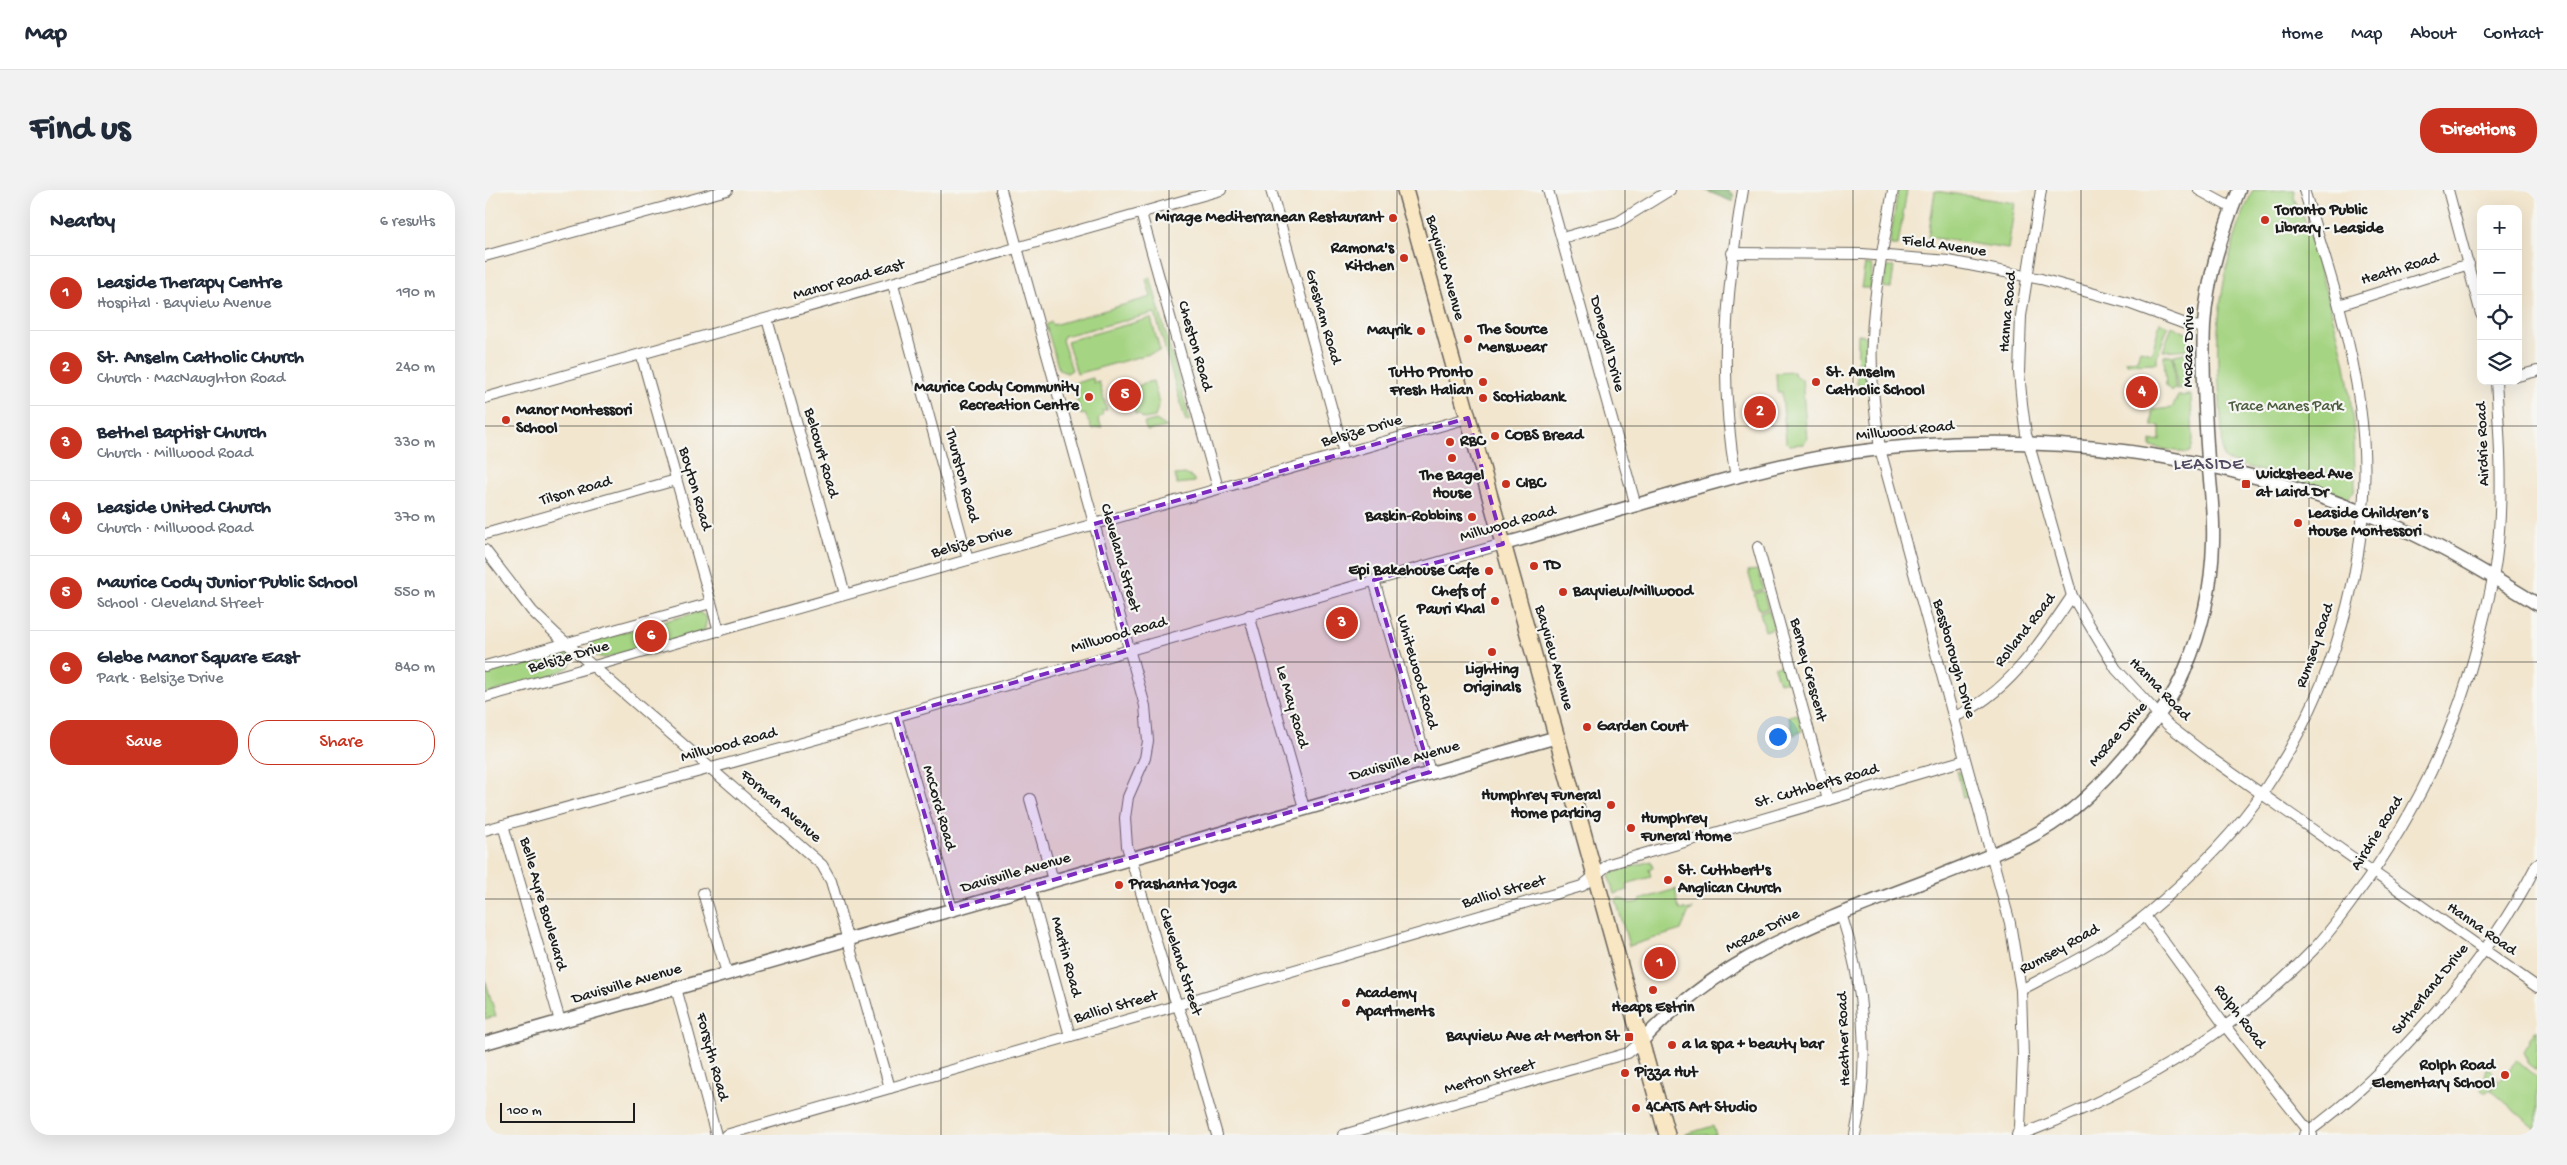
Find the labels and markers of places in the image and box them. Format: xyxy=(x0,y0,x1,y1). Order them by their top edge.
place label: Toronto Public Library - Leaside xyxy=(2273,202,2384,239)
place label: Mirage Mediterranean Restaurant xyxy=(1155,209,1384,228)
marker: Mirage Mediterranean Restaurant xyxy=(1387,212,1399,224)
marker: Toronto Public Library - Leaside xyxy=(2259,214,2271,226)
place label: Ramona's Kitchen xyxy=(1330,240,1395,277)
marker: Ramona's Kitchen xyxy=(1398,252,1410,264)
place label: The Source Menswear xyxy=(1476,321,1548,358)
place label: Mayrik xyxy=(1367,322,1413,341)
marker: Mayrik xyxy=(1415,325,1427,337)
marker: The Source Menswear xyxy=(1462,333,1474,345)
place label: Tutto Pronto Fresh Italian xyxy=(1387,364,1474,401)
place label: St. Anselm Catholic School xyxy=(1825,364,1925,401)
pin: 4 xyxy=(2126,373,2158,411)
pin: 5 xyxy=(1109,376,1141,414)
marker: Tutto Pronto Fresh Italian xyxy=(1477,376,1489,388)
marker: St. Anselm Catholic School xyxy=(1810,376,1822,388)
place label: Maurice Cody Community Recreation Centre xyxy=(914,379,1080,416)
place label: Scotiabank xyxy=(1493,389,1567,408)
marker: Maurice Cody Community Recreation Centre xyxy=(1083,391,1095,403)
marker: Scotiabank xyxy=(1477,392,1489,404)
pin: 2 xyxy=(1744,393,1776,431)
place label: Manor Montessori School xyxy=(516,402,633,439)
marker: Manor Montessori School xyxy=(500,414,512,426)
place label: COBS Bread xyxy=(1504,427,1585,446)
marker: COBS Bread xyxy=(1489,430,1501,442)
place label: RBC xyxy=(1459,433,1487,452)
marker: RBC xyxy=(1444,436,1456,448)
marker: The Bagel House xyxy=(1446,452,1458,464)
place label: Wicksteed Ave at Laird Dr xyxy=(2255,466,2353,503)
place label: The Bagel House xyxy=(1418,467,1485,504)
place label: CIBC xyxy=(1515,475,1547,494)
marker: CIBC xyxy=(1500,478,1512,490)
marker: Wicksteed Ave at Laird Dr xyxy=(2240,478,2252,490)
place label: Leaside Children’s House Montessori xyxy=(2308,505,2429,542)
place label: Baskin-Robbins xyxy=(1364,508,1463,527)
marker: Baskin-Robbins xyxy=(1466,511,1478,523)
marker: Leaside Children’s House Montessori xyxy=(2292,517,2304,529)
place label: TD xyxy=(1542,557,1561,576)
marker: TD xyxy=(1528,560,1540,572)
place label: Epi Bakehouse Cafe xyxy=(1348,561,1480,581)
marker: Epi Bakehouse Cafe xyxy=(1483,565,1495,577)
place label: Chefs of Pauri Khal xyxy=(1416,582,1487,620)
place label: Bayview/Millwood xyxy=(1572,583,1695,602)
marker: Bayview/Millwood xyxy=(1557,586,1569,598)
marker: Chefs of Pauri Khal xyxy=(1489,595,1501,607)
pin: 3 xyxy=(1326,604,1358,642)
pin: 6 xyxy=(635,617,667,655)
marker: Lighting Originals xyxy=(1486,646,1498,658)
place label: Lighting Originals xyxy=(1463,661,1522,698)
place label: Garden Court xyxy=(1597,718,1689,737)
marker: Garden Court xyxy=(1581,721,1593,733)
place label: Humphrey Funeral Home parking xyxy=(1481,787,1601,824)
marker: Humphrey Funeral Home parking xyxy=(1605,799,1617,811)
place label: Humphrey Funeral Home xyxy=(1640,810,1732,847)
marker: Humphrey Funeral Home xyxy=(1625,822,1637,834)
place label: St. Cuthbert's Anglican Church xyxy=(1677,862,1782,899)
marker: St. Cuthbert's Anglican Church xyxy=(1662,874,1674,886)
place label: Prashanta Yoga xyxy=(1128,876,1237,895)
marker: Prashanta Yoga xyxy=(1113,879,1125,891)
pin: 1 xyxy=(1644,944,1676,982)
marker: Heaps Estrin xyxy=(1647,984,1659,996)
place label: Academy Apartments xyxy=(1355,985,1435,1022)
marker: Academy Apartments xyxy=(1340,997,1352,1009)
place label: Heaps Estrin xyxy=(1612,999,1695,1018)
place label: Bayview Ave at Merton St xyxy=(1445,1028,1620,1047)
marker: Bayview Ave at Merton St xyxy=(1623,1031,1635,1043)
place label: a la spa + beauty bar xyxy=(1681,1036,1825,1055)
marker: a la spa + beauty bar xyxy=(1666,1039,1678,1051)
place label: Rolph Road Elementary School xyxy=(2372,1057,2497,1094)
place label: Pizza Hut xyxy=(1634,1064,1699,1083)
marker: Pizza Hut xyxy=(1619,1067,1631,1079)
marker: Rolph Road Elementary School xyxy=(2499,1069,2511,1081)
place label: 4CATS Art Studio xyxy=(1645,1099,1758,1118)
marker: 4CATS Art Studio xyxy=(1630,1102,1642,1114)

